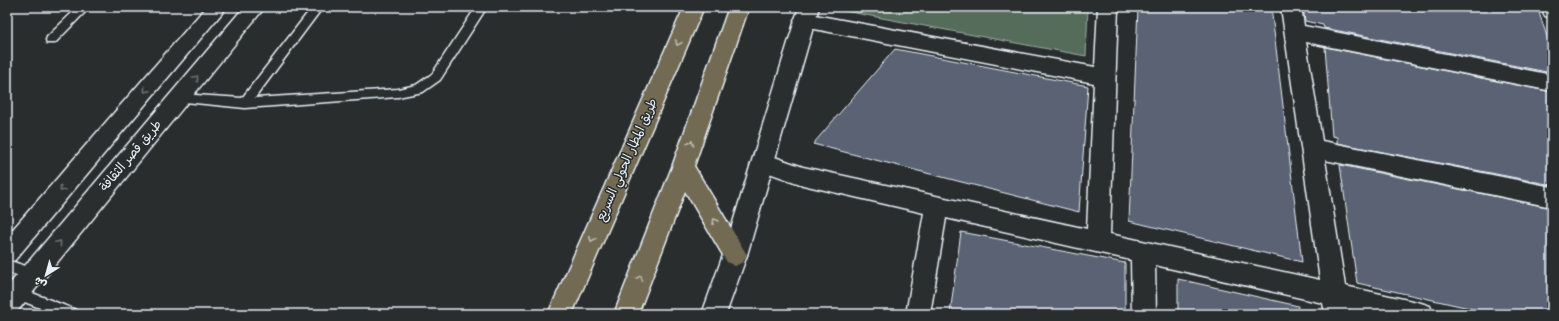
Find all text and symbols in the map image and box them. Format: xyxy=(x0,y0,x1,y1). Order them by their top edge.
one-way arrow xyxy=(675,38,683,46)
one-way arrow xyxy=(191,76,198,83)
one-way arrow xyxy=(143,85,151,93)
street label: طريق المطار الحولي السريع xyxy=(591,95,664,225)
street label: طريق قصر الثقافة xyxy=(95,116,167,196)
one-way arrow xyxy=(686,140,695,147)
one-way arrow xyxy=(59,184,66,192)
one-way arrow xyxy=(712,218,719,225)
one-way arrow xyxy=(589,235,597,242)
one-way arrow xyxy=(54,240,61,248)
north arrow xyxy=(26,255,66,295)
text: ش xyxy=(31,272,50,292)
one-way arrow xyxy=(635,274,643,281)

